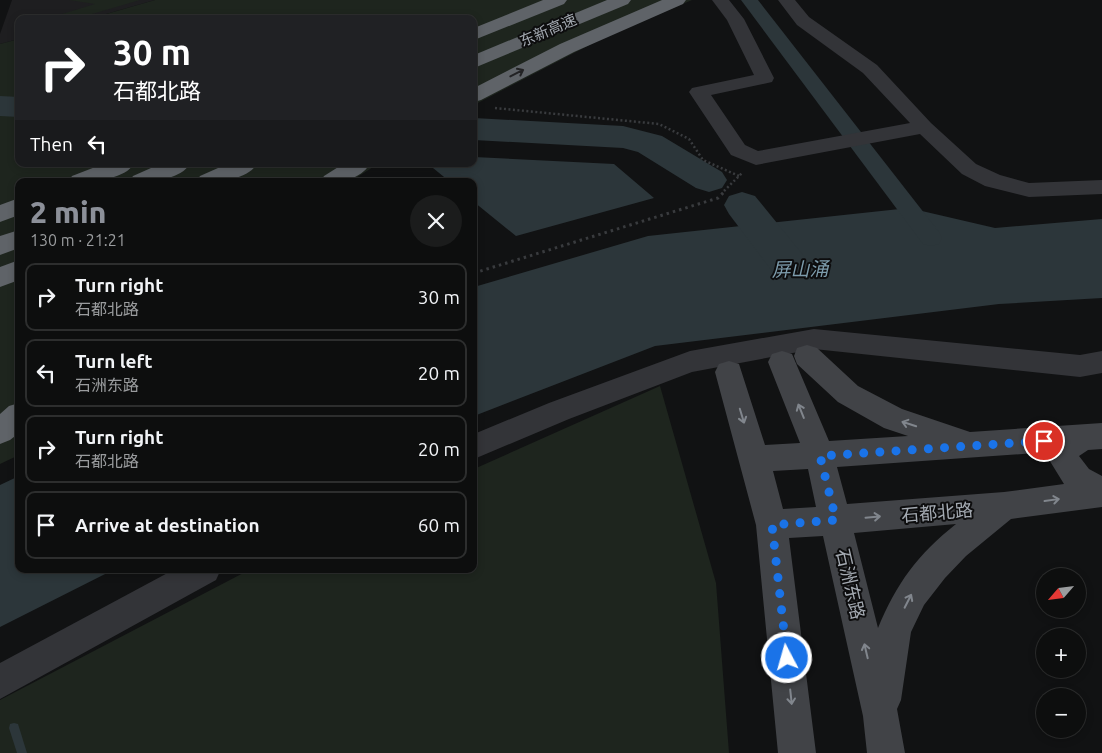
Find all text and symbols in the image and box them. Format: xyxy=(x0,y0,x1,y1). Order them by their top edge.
street label: 东新高速 xyxy=(517,10,579,50)
text: 30 m xyxy=(113,32,191,72)
icon: right xyxy=(30,35,95,100)
one-way arrow xyxy=(509,68,524,77)
text: 石都北路 xyxy=(113,78,201,103)
icon: left xyxy=(83,130,111,158)
text: Then xyxy=(30,133,73,155)
text: 2 min xyxy=(30,195,106,229)
button: close xyxy=(410,195,462,247)
text: 130 m · 21:21 xyxy=(30,231,126,249)
water label: 屏山涌 xyxy=(771,257,831,280)
text: Turn right xyxy=(75,274,163,296)
icon: right xyxy=(32,283,60,311)
text: 30 m xyxy=(418,286,460,308)
text: 石都北路 xyxy=(75,300,139,318)
text: Turn left xyxy=(75,350,153,372)
icon: left xyxy=(32,359,60,387)
text: 20 m xyxy=(418,362,460,384)
text: 石洲东路 xyxy=(75,376,139,394)
one-way arrow xyxy=(796,404,806,419)
one-way arrow xyxy=(738,407,748,423)
one-way arrow xyxy=(902,419,918,429)
pin xyxy=(1023,420,1065,462)
text: Turn right xyxy=(75,426,163,448)
icon: arrive xyxy=(1030,427,1058,455)
icon: right xyxy=(32,435,60,463)
text: 20 m xyxy=(418,438,460,460)
text: 石都北路 xyxy=(75,452,139,470)
one-way arrow xyxy=(1044,495,1060,505)
street label: 石都北路 xyxy=(900,499,974,525)
icon: arrive xyxy=(32,511,60,539)
one-way arrow xyxy=(864,513,880,522)
text: Arrive at destination xyxy=(75,514,260,536)
text: 60 m xyxy=(418,514,460,536)
street label: 石洲东路 xyxy=(833,547,869,621)
north arrow xyxy=(1036,568,1086,618)
map controls xyxy=(1036,568,1086,738)
one-way arrow xyxy=(903,594,913,609)
button: + xyxy=(1036,628,1086,678)
position arrow xyxy=(760,631,812,683)
one-way arrow xyxy=(861,644,870,660)
button: − xyxy=(1036,688,1086,738)
one-way arrow xyxy=(786,689,796,705)

